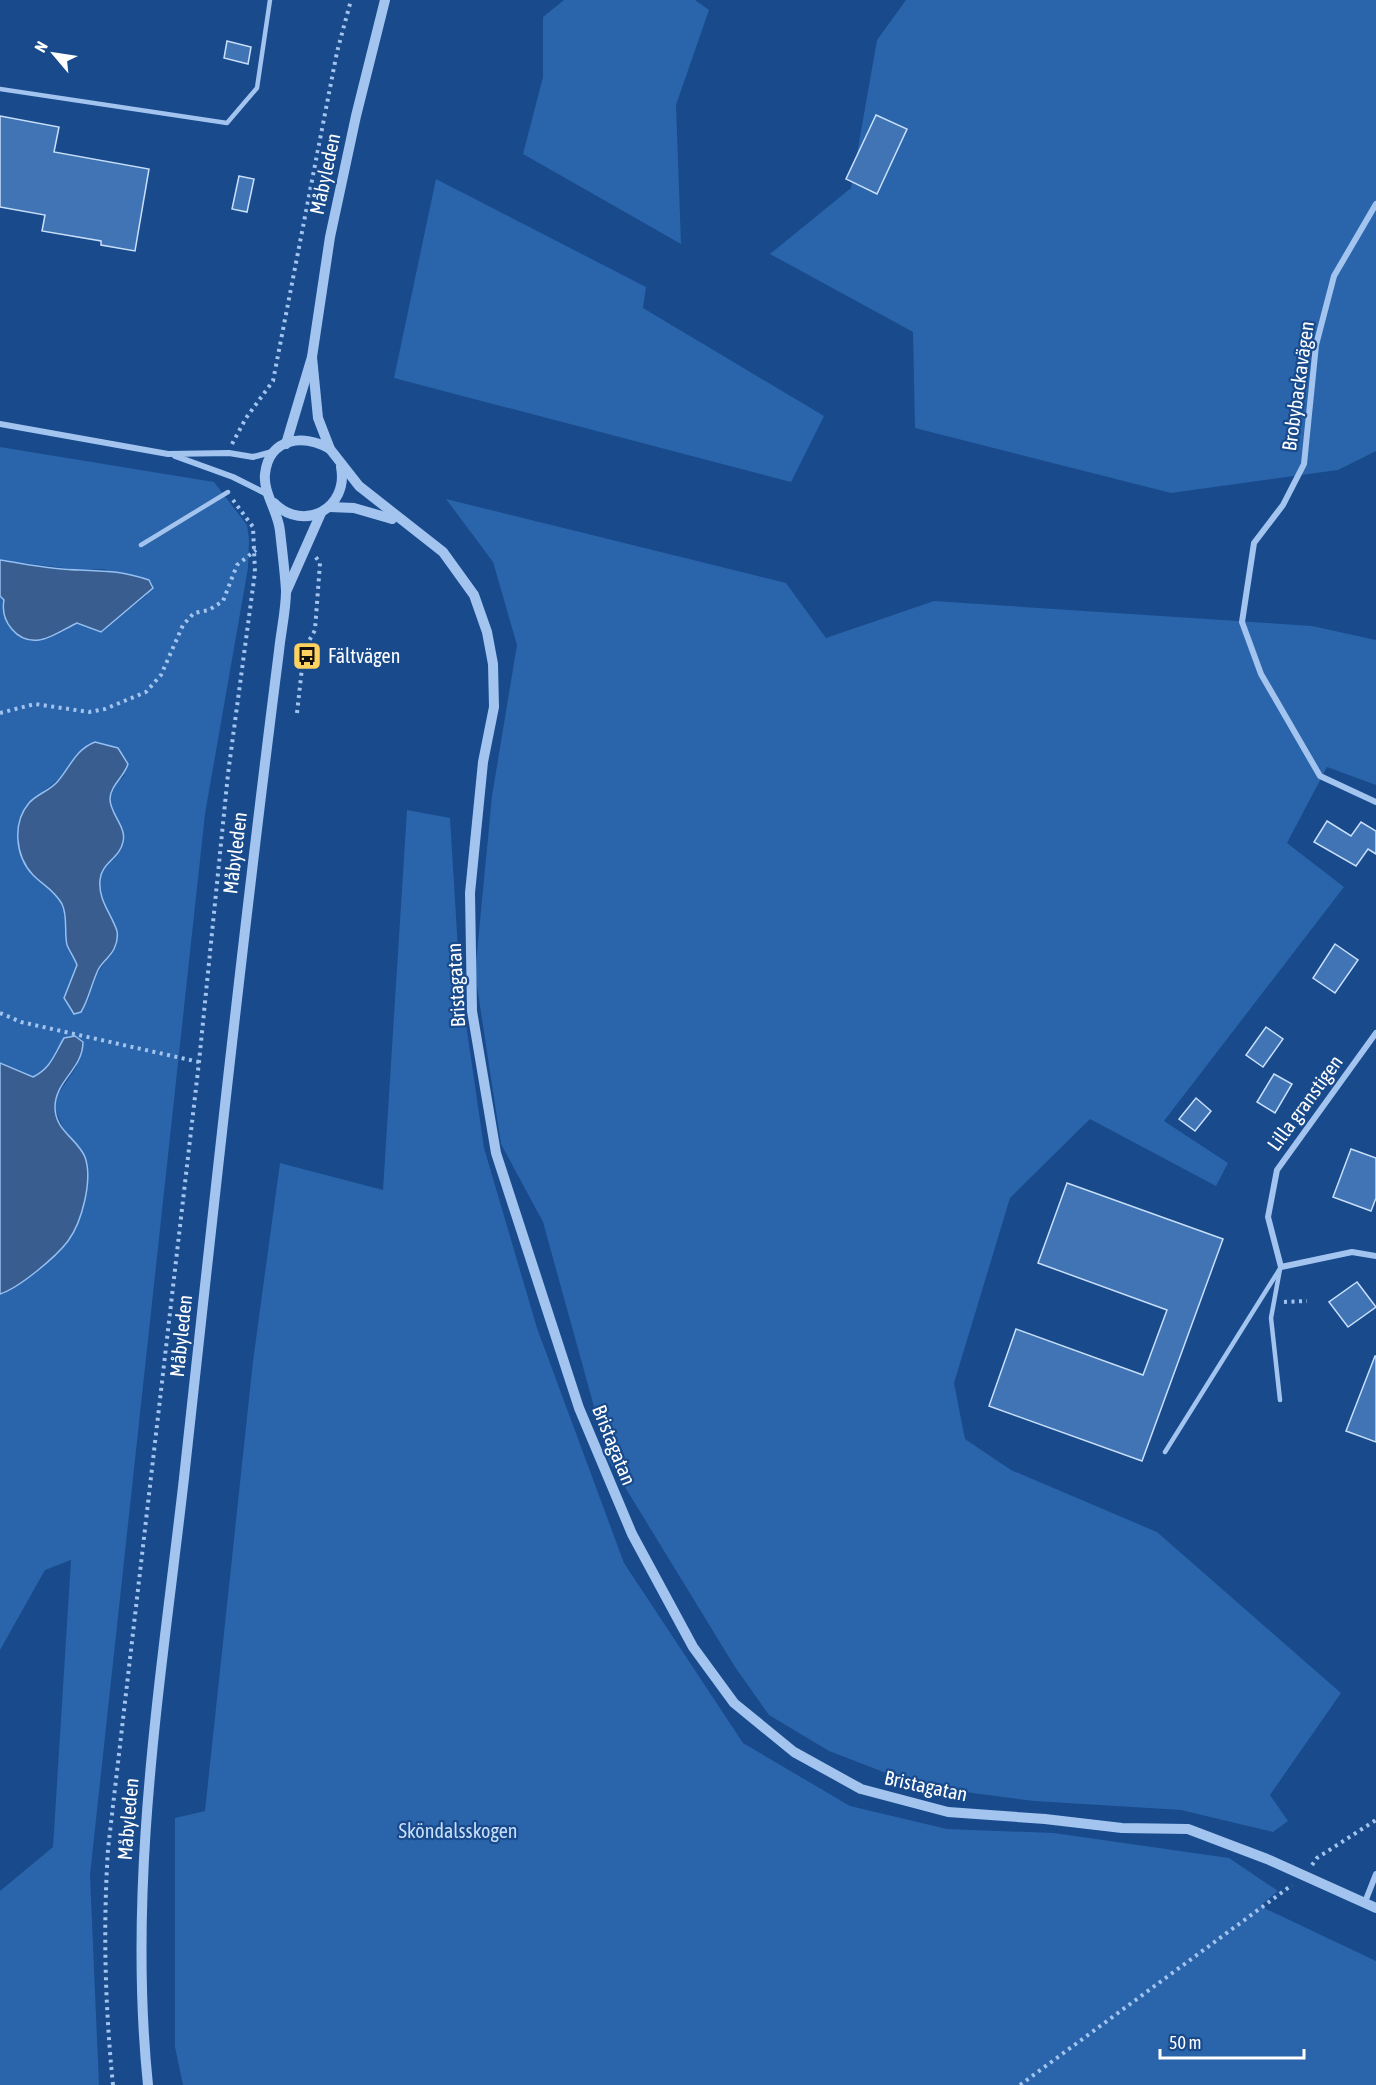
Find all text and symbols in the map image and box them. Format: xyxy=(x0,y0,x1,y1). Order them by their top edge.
north arrow xyxy=(24,24,84,84)
text: N xyxy=(31,38,51,55)
street label: Måbyleden xyxy=(305,131,344,217)
street label: Brobybackavägen xyxy=(1277,320,1318,452)
bus stop icon: Fältvägen xyxy=(291,640,323,672)
place label: Fältvägen xyxy=(328,644,400,667)
street label: Måbyleden xyxy=(218,811,251,895)
street label: Bristagatan xyxy=(442,942,469,1028)
street label: Lilla granstigen xyxy=(1262,1050,1347,1155)
street label: Måbyleden xyxy=(165,1294,196,1378)
street label: Bristagatan xyxy=(588,1401,641,1488)
street label: Bristagatan xyxy=(882,1765,970,1806)
street label: Måbyleden xyxy=(112,1777,143,1861)
park label: Sköndalsskogen xyxy=(399,1819,517,1842)
scale bar xyxy=(1160,2022,1304,2060)
text: 50 m xyxy=(1169,2032,1201,2053)

